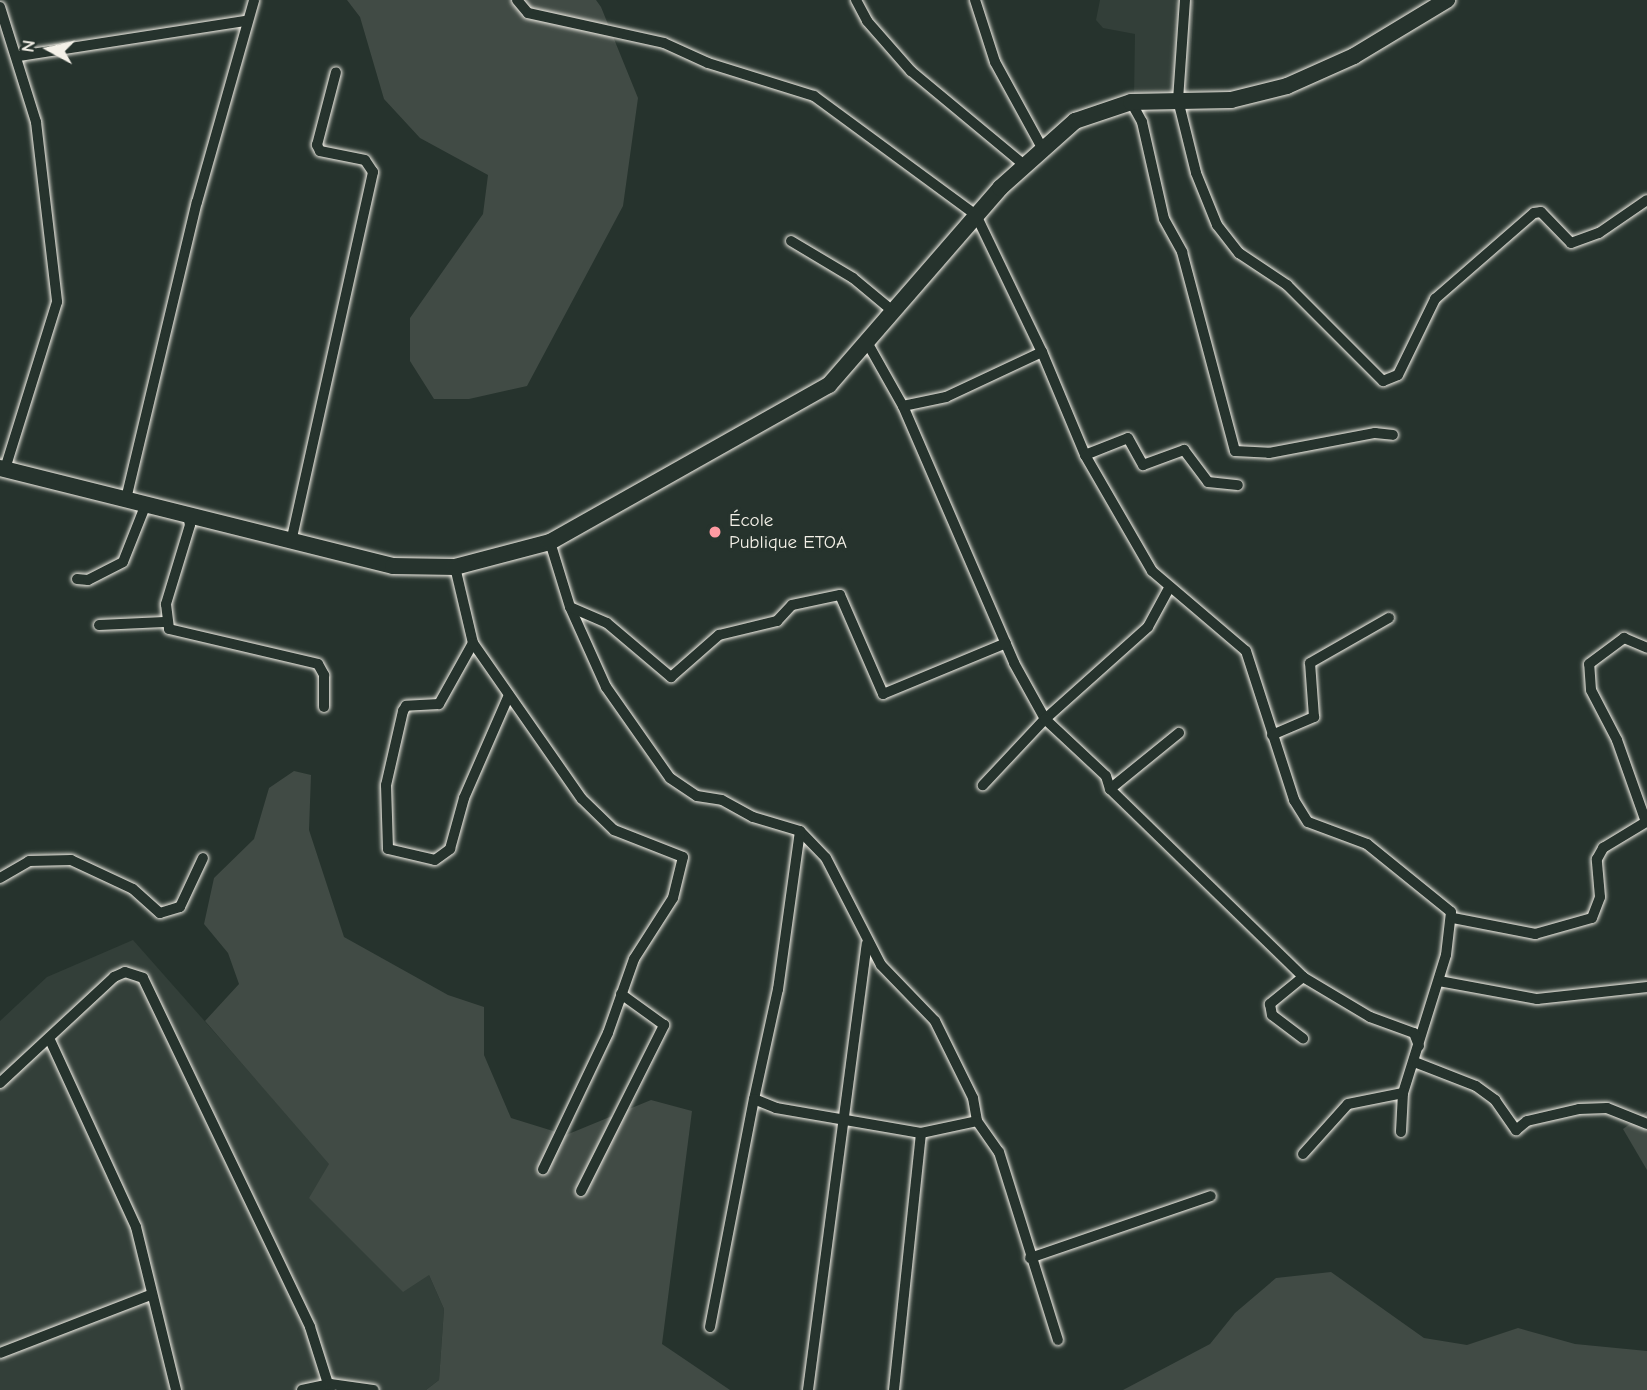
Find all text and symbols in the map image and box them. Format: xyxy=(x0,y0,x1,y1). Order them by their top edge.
north arrow xyxy=(14,14,84,84)
text: N xyxy=(16,38,40,54)
place label: École Publique ETOA xyxy=(729,510,847,554)
marker: École Publique ETOA xyxy=(707,524,723,540)

